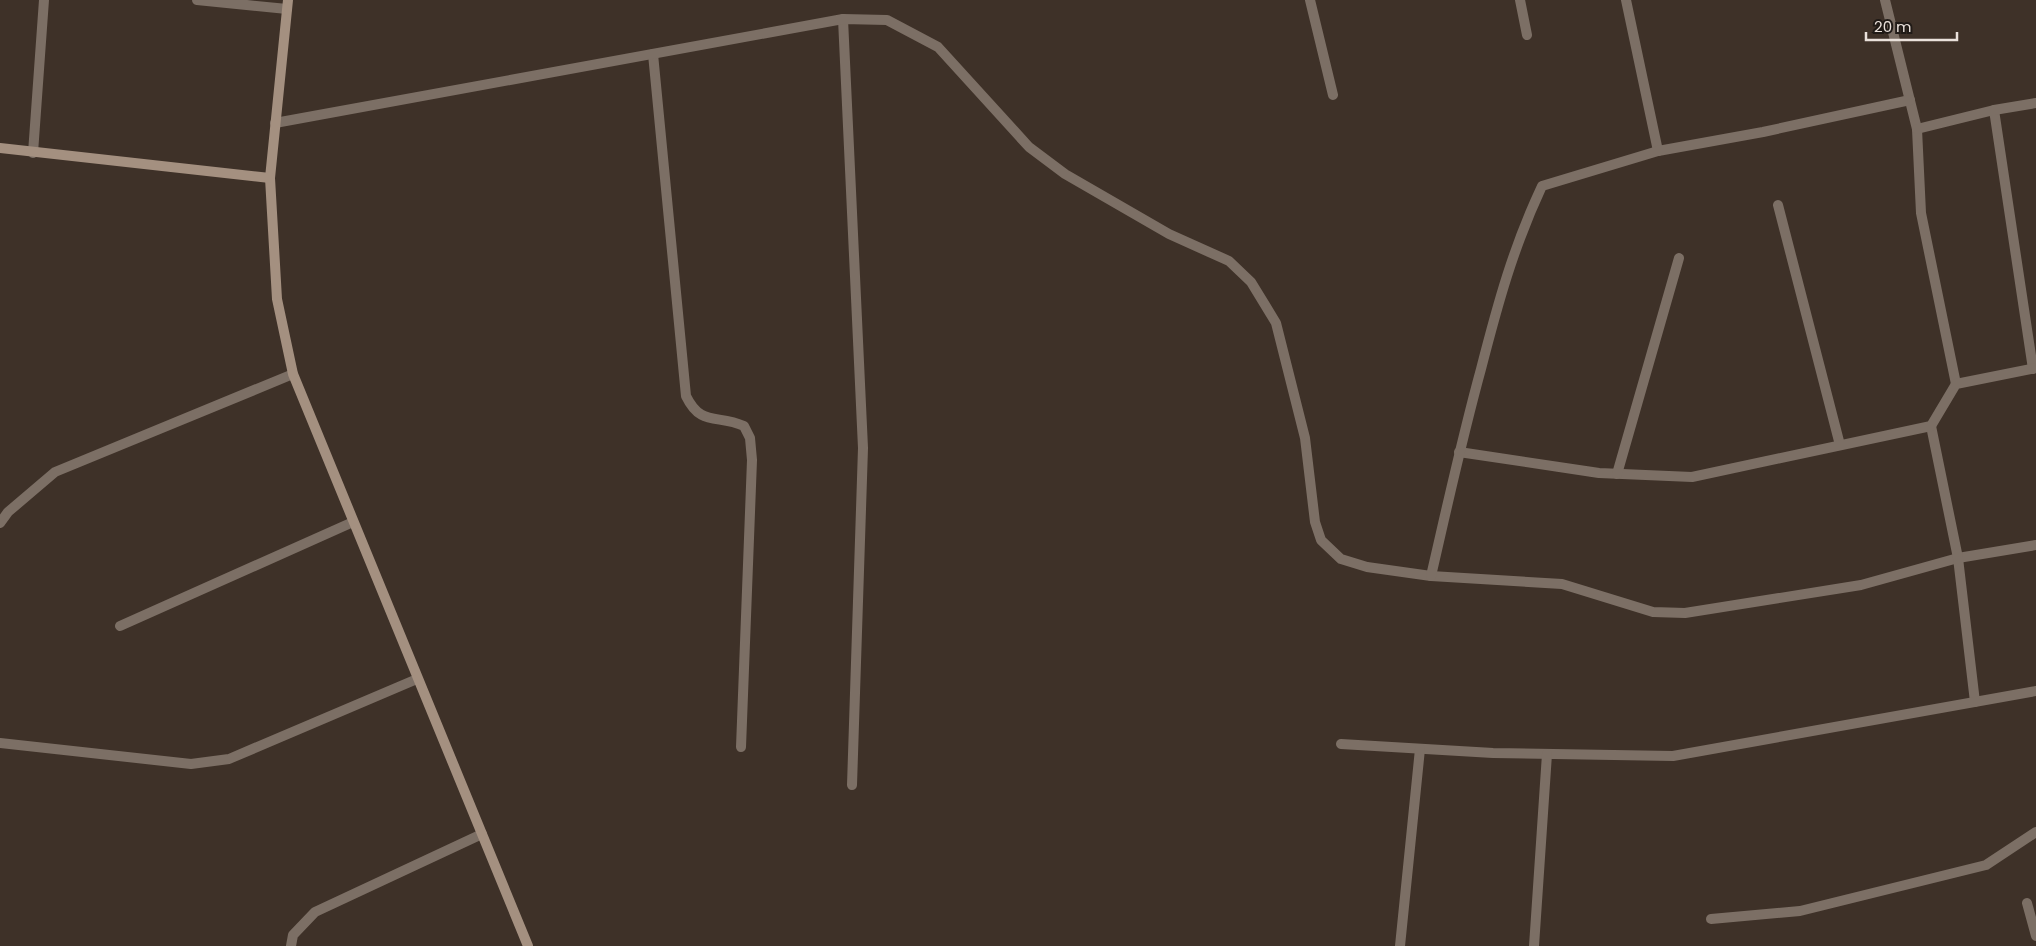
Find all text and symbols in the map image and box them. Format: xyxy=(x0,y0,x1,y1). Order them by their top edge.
scale bar xyxy=(1866,10,1957,42)
text: 20 m xyxy=(1874,16,1912,37)

